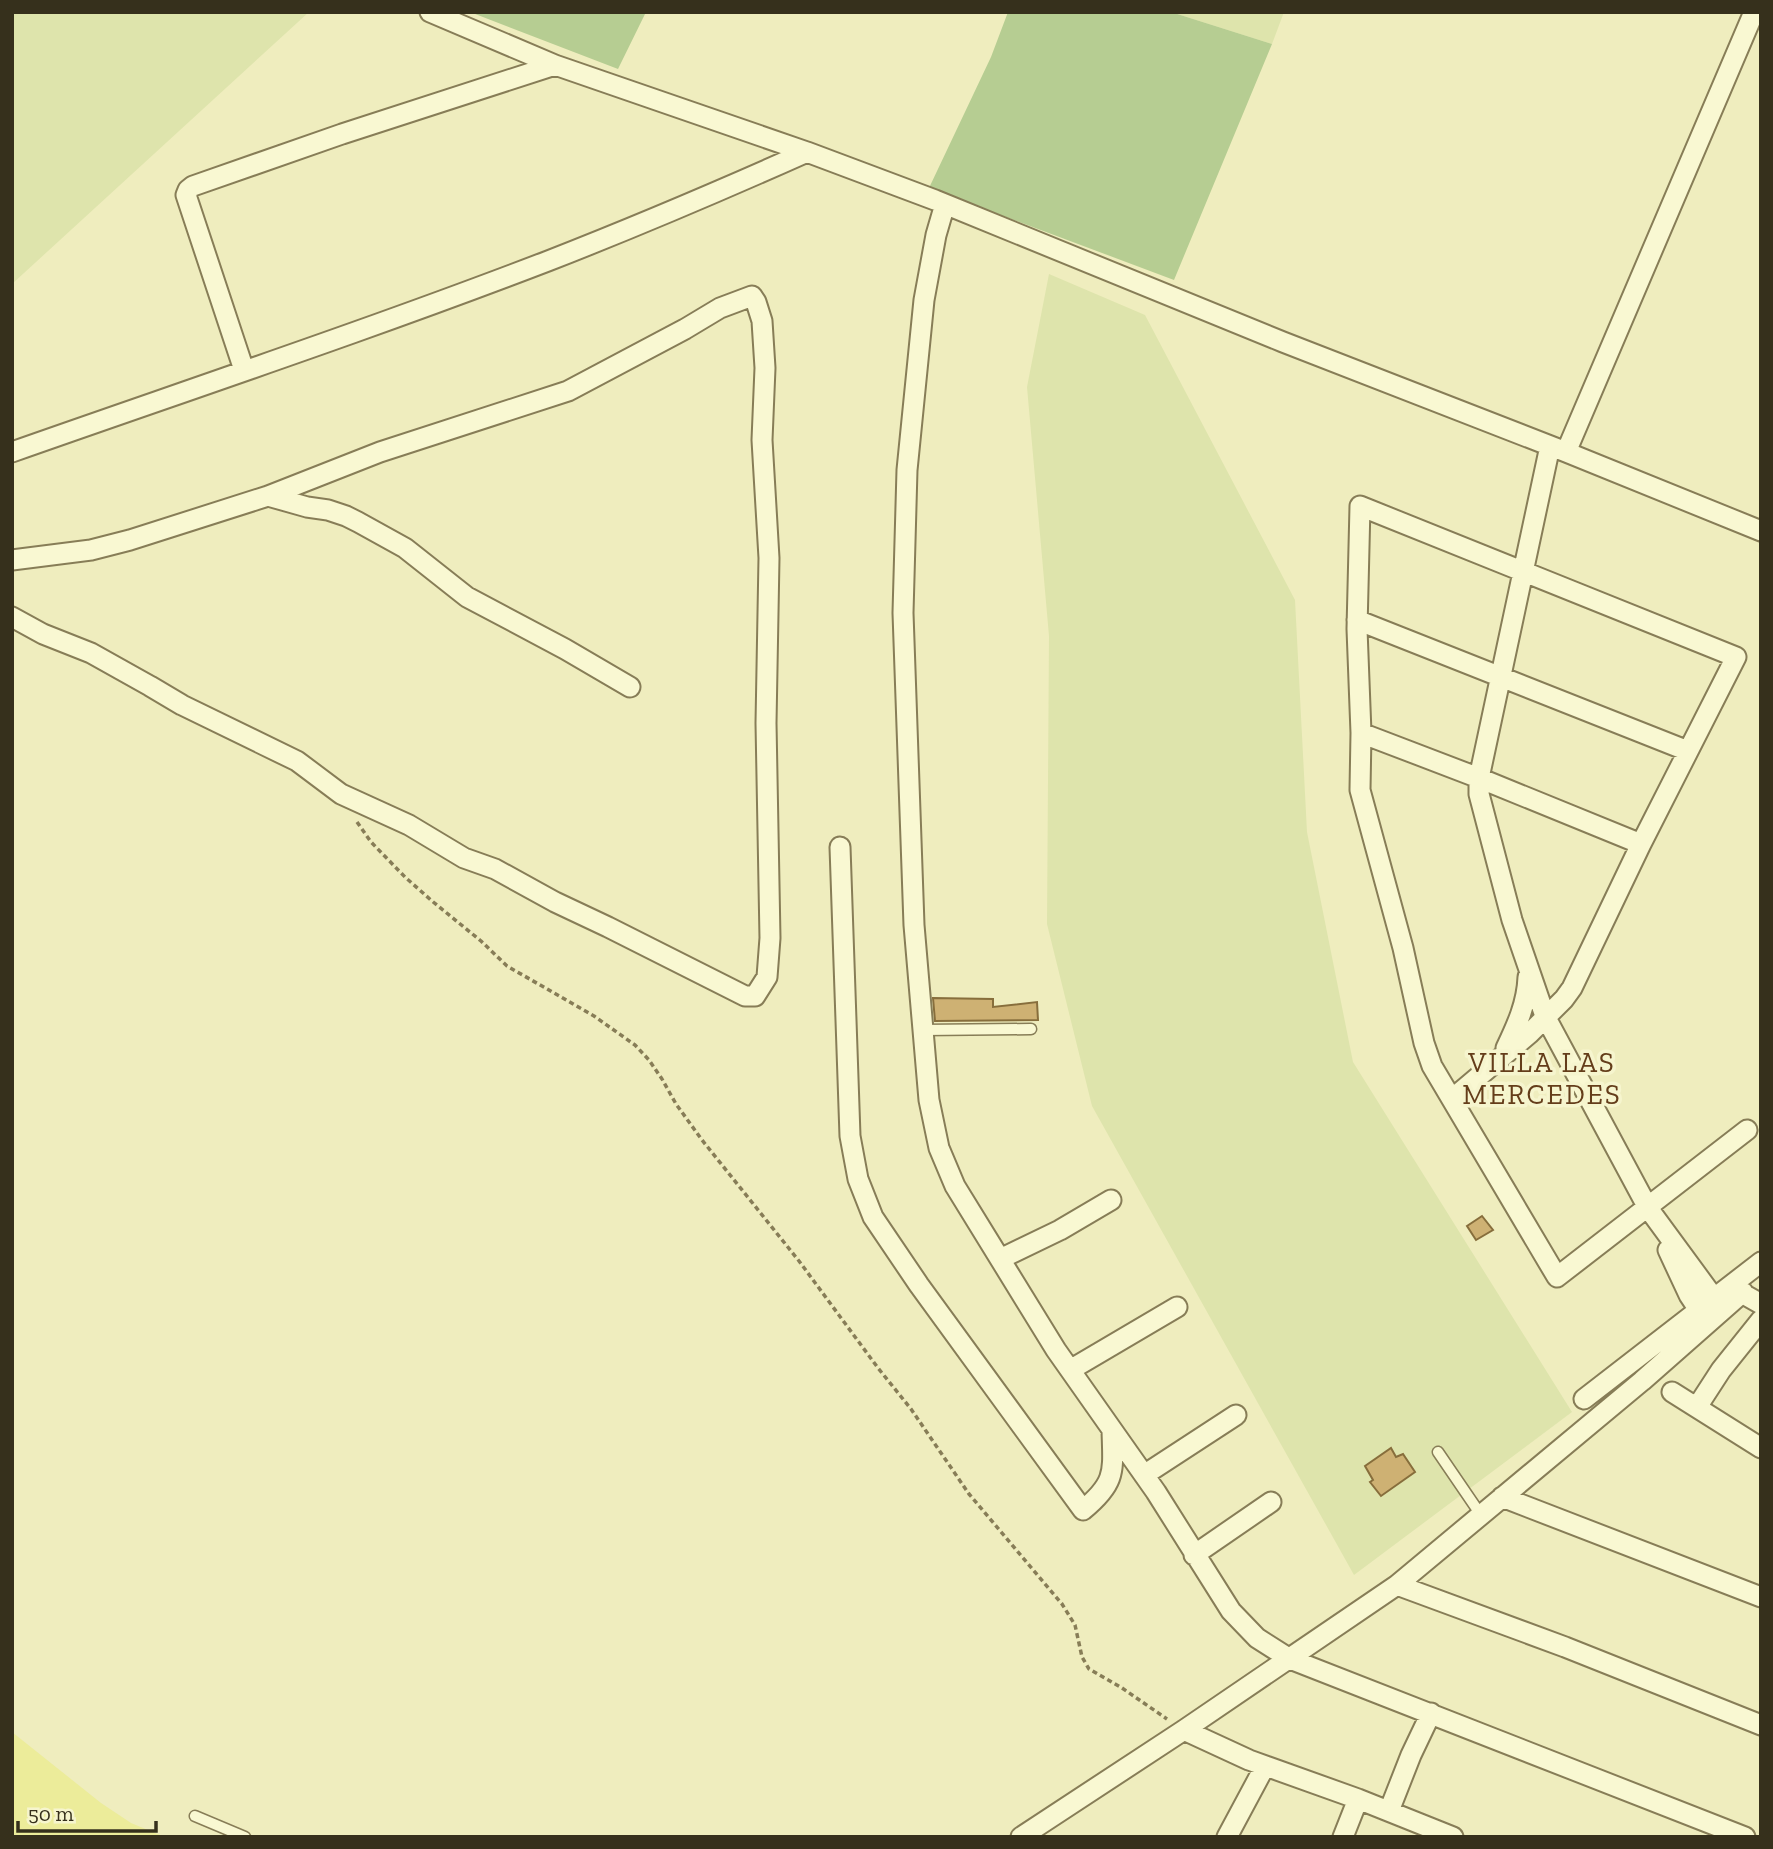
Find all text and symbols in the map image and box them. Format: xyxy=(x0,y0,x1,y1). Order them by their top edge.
district label: VILLA LAS MERCEDES xyxy=(1462,1046,1622,1111)
scale bar xyxy=(18,1790,156,1834)
text: 50 m xyxy=(28,1801,74,1826)

